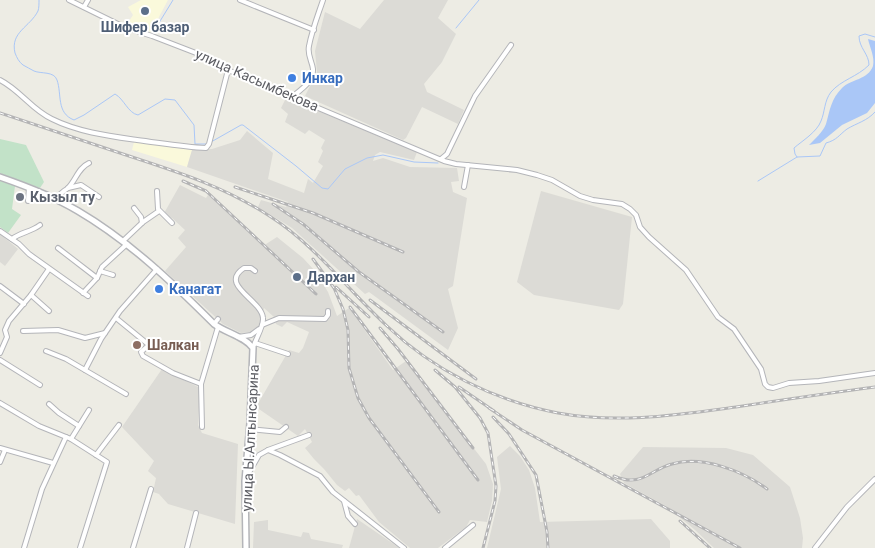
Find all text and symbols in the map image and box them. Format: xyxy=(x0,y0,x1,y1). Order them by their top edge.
marker: Шифер базар xyxy=(139,5,151,17)
place label: Шифер базар xyxy=(101,19,189,35)
street label: улица Касымбекова xyxy=(193,46,321,114)
place label: Инкар xyxy=(302,70,343,86)
marker: Инкар xyxy=(286,72,298,84)
place label: Кызыл ту xyxy=(30,189,96,205)
marker: Кызыл ту xyxy=(14,191,26,203)
place label: Дархан xyxy=(307,269,355,285)
marker: Дархан xyxy=(291,271,303,283)
place label: Канагат xyxy=(169,281,221,297)
marker: Канагат xyxy=(153,283,165,295)
place label: Шалкан xyxy=(147,337,199,353)
marker: Шалкан xyxy=(131,339,143,351)
street label: улица Ы.Алтынсарина xyxy=(238,364,262,512)

